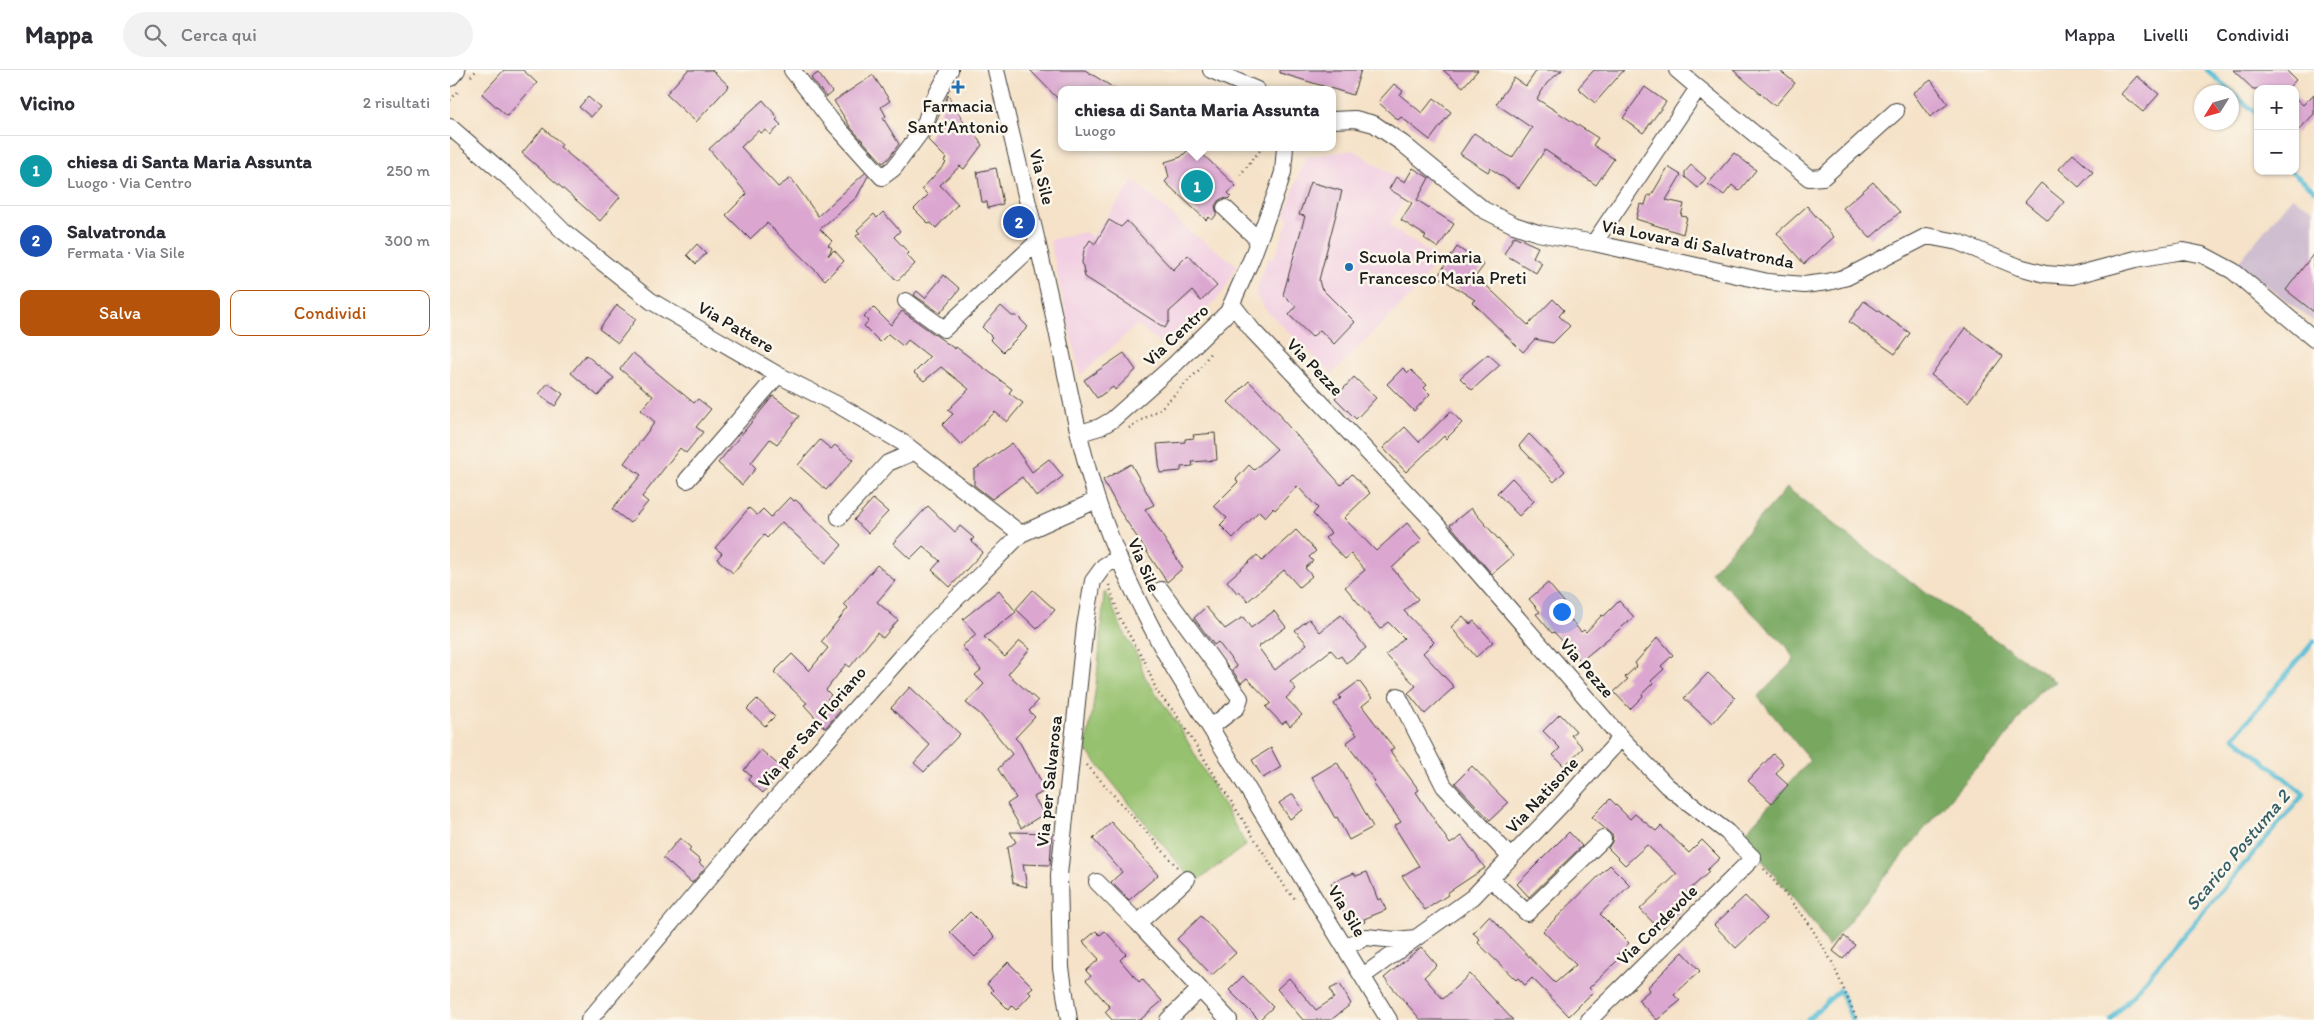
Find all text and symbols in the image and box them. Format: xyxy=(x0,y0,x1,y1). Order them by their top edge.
search box xyxy=(123,12,473,57)
text: Mappa xyxy=(25,20,93,49)
icon: search xyxy=(141,21,169,49)
text: Cerca qui xyxy=(181,23,257,46)
text: Mappa xyxy=(2064,24,2115,46)
text: Livelli xyxy=(2143,24,2188,46)
text: Condividi xyxy=(2216,24,2289,46)
marker: Farmacia Sant'Antonio xyxy=(952,81,964,93)
north arrow xyxy=(2194,85,2239,130)
map controls xyxy=(2254,85,2299,175)
button: + xyxy=(2254,85,2299,130)
popup xyxy=(1058,86,1336,151)
text: Vicino xyxy=(20,90,75,115)
text: 2 risultati xyxy=(363,93,430,112)
place label: Farmacia Sant'Antonio xyxy=(908,95,1008,138)
text: chiesa di Santa Maria Assunta xyxy=(1075,98,1319,121)
text: Luogo xyxy=(1075,121,1116,140)
button: − xyxy=(2254,130,2299,175)
street label: Via Sile xyxy=(1024,147,1060,207)
text: chiesa di Santa Maria Assunta xyxy=(67,150,312,173)
text: 1 xyxy=(32,161,40,180)
text: 250 m xyxy=(386,161,430,180)
pin: 1 xyxy=(1181,167,1213,205)
text: Luogo · Via Centro xyxy=(67,173,192,192)
pin: 2 xyxy=(1003,203,1035,241)
street label: Via Lovara di Salvatronda xyxy=(1600,215,1797,274)
text: Salvatronda xyxy=(67,220,166,243)
text: 2 xyxy=(32,231,40,250)
text: 300 m xyxy=(385,231,430,250)
text: Fermata · Via Sile xyxy=(67,243,185,262)
place label: Scuola Primaria Francesco Maria Preti xyxy=(1359,246,1527,289)
marker: Scuola Primaria Francesco Maria Preti xyxy=(1343,261,1355,273)
button: Salva xyxy=(20,290,220,336)
button: Condividi xyxy=(230,290,430,336)
street label: Via Pattere xyxy=(694,296,778,358)
street label: Via Centro xyxy=(1139,299,1213,371)
street label: Via Pezze xyxy=(1282,333,1348,401)
street label: Via Sile xyxy=(1123,535,1165,595)
your location xyxy=(1549,599,1575,625)
street label: Via Pezze xyxy=(1555,634,1619,702)
street label: Via per San Floriano xyxy=(753,661,871,793)
street label: Via per Salvarosa xyxy=(1031,713,1067,848)
street label: Via Natisone xyxy=(1501,752,1583,838)
water label: Scarico Postuma 2 xyxy=(2180,784,2296,915)
street label: Via Cordevole xyxy=(1612,880,1702,970)
street label: Via Sile xyxy=(1323,881,1371,941)

